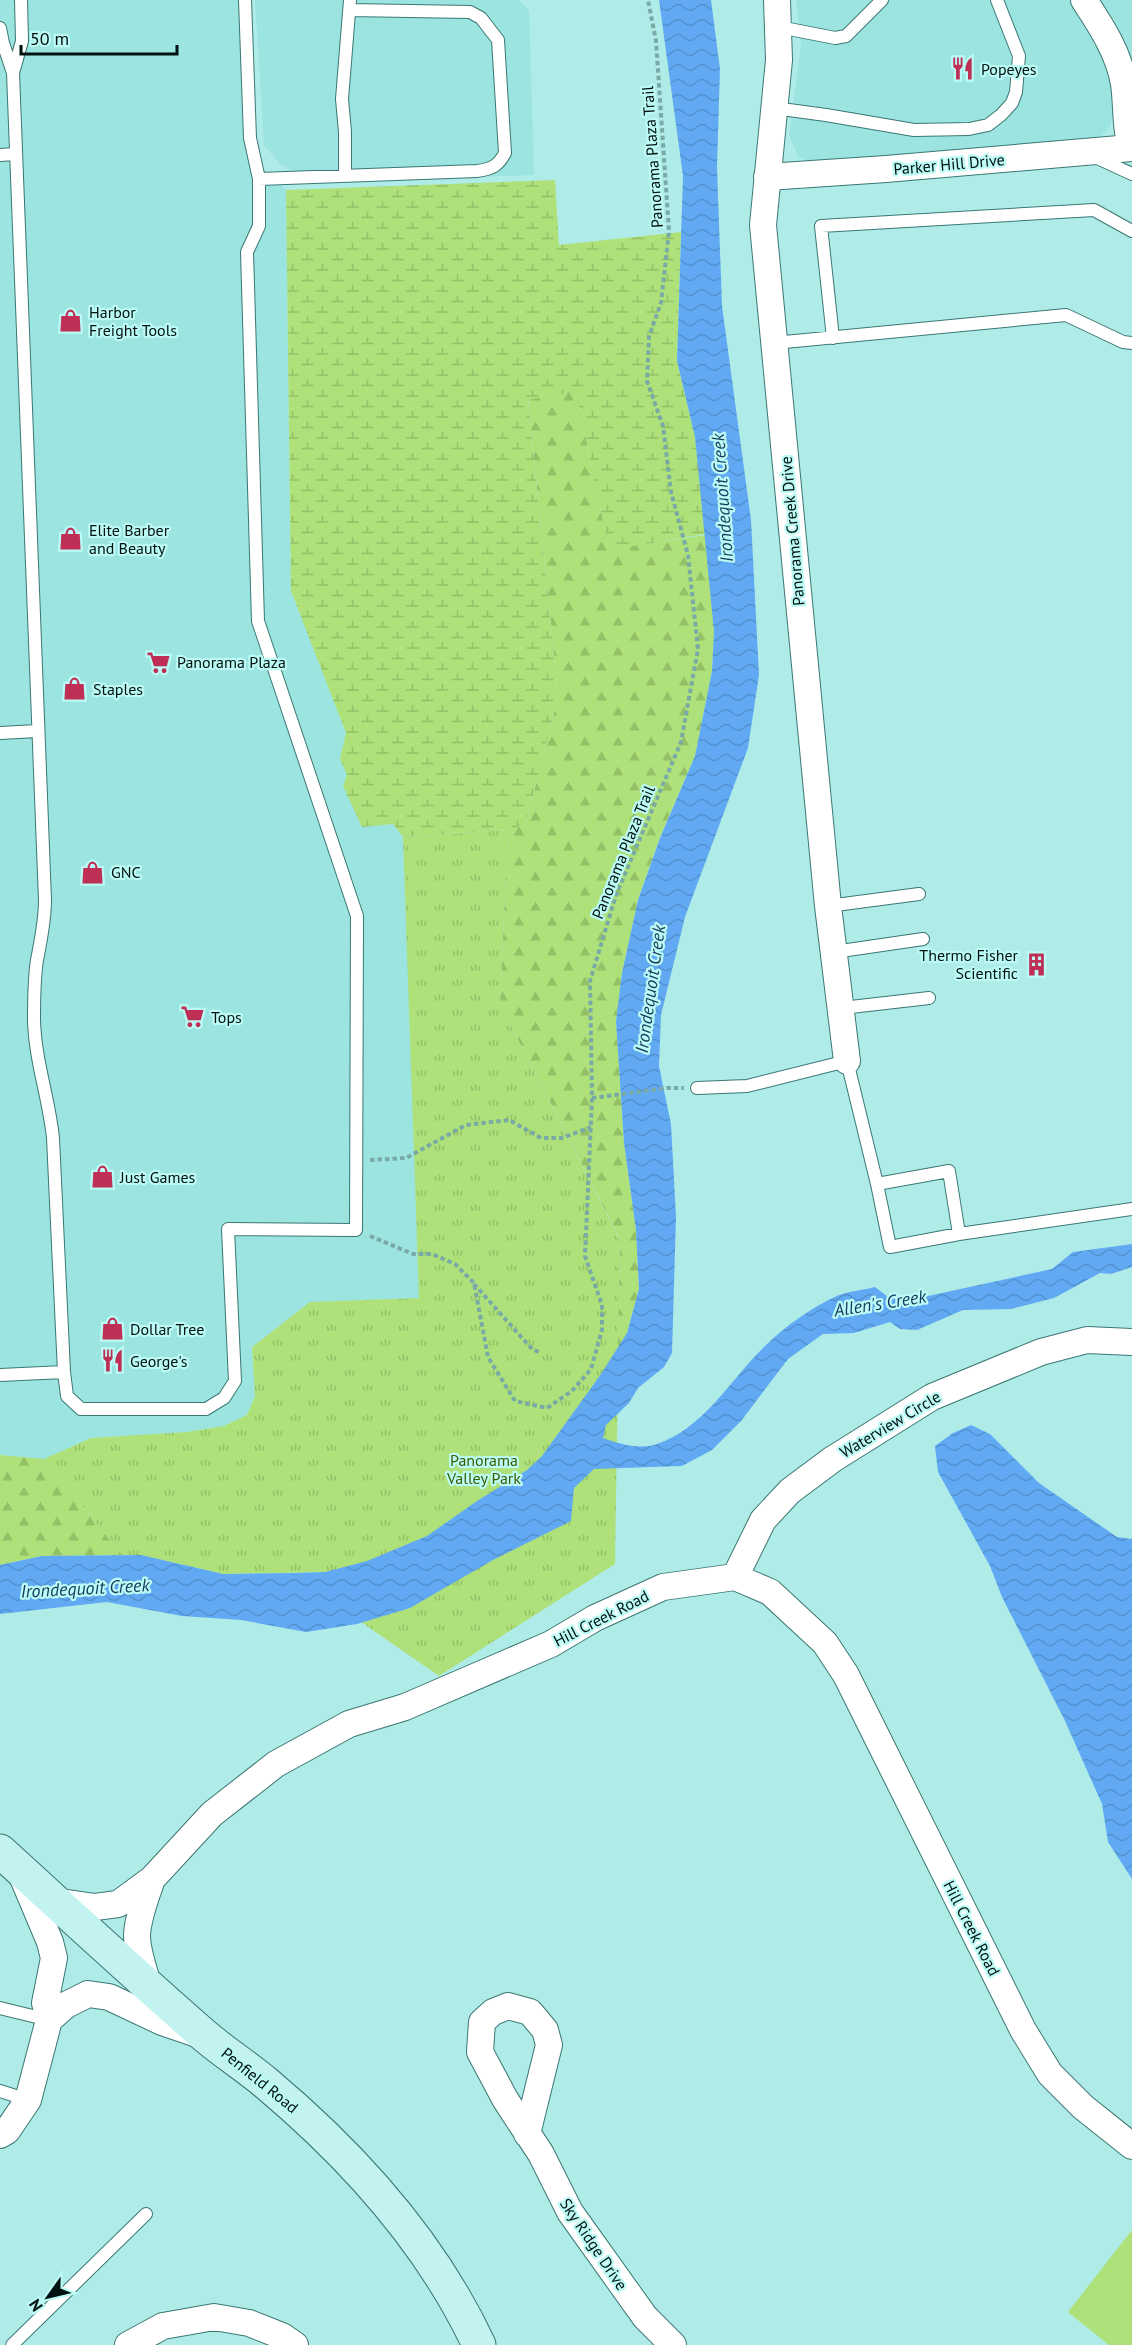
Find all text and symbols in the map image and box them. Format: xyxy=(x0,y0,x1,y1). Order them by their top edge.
scale bar xyxy=(21,18,177,56)
text: 50 m xyxy=(30,27,69,50)
restaurant icon: Popeyes xyxy=(950,56,976,82)
place label: Popeyes xyxy=(981,59,1037,79)
street label: Panorama Plaza Trail xyxy=(637,85,667,229)
street label: Parker Hill Drive xyxy=(893,149,1005,179)
place label: Harbor Freight Tools xyxy=(89,302,177,340)
shop icon: Harbor Freight Tools xyxy=(58,308,84,334)
water label: Irondequoit Creek xyxy=(706,432,738,563)
street label: Panorama Creek Drive xyxy=(776,455,808,607)
place label: Elite Barber and Beauty xyxy=(89,520,170,558)
shop icon: Elite Barber and Beauty xyxy=(58,526,84,552)
supermarket icon: Panorama Plaza xyxy=(146,649,172,675)
place label: Panorama Plaza xyxy=(177,652,286,672)
shop icon: Staples xyxy=(62,676,88,702)
place label: Staples xyxy=(93,679,143,699)
street label: Panorama Plaza Trail xyxy=(587,782,659,922)
shop icon: GNC xyxy=(80,859,106,885)
place label: GNC xyxy=(111,862,141,882)
water label: Irondequoit Creek xyxy=(630,923,670,1054)
place label: Thermo Fisher Scientific xyxy=(919,945,1019,983)
building icon: Thermo Fisher Scientific xyxy=(1023,951,1049,977)
supermarket icon: Tops xyxy=(180,1004,206,1030)
place label: Tops xyxy=(211,1007,242,1027)
shop icon: Just Games xyxy=(89,1164,115,1190)
place label: Just Games xyxy=(119,1167,196,1187)
water label: Allen's Creek xyxy=(831,1284,929,1322)
shop icon: Dollar Tree xyxy=(99,1316,125,1342)
place label: Dollar Tree xyxy=(130,1319,204,1339)
restaurant icon: George's xyxy=(99,1348,125,1374)
place label: George's xyxy=(130,1351,188,1371)
street label: Waterview Circle xyxy=(836,1386,944,1462)
park label: Panorama Valley Park xyxy=(446,1450,521,1488)
water label: Irondequoit Creek xyxy=(20,1573,151,1603)
street label: Hill Creek Road xyxy=(550,1585,652,1651)
street label: Hill Creek Road xyxy=(939,1877,1005,1979)
street label: Penfield Road xyxy=(217,2043,303,2117)
street label: Sky Ridge Drive xyxy=(556,2194,632,2294)
north arrow xyxy=(18,2267,78,2327)
text: N xyxy=(24,2295,47,2315)

